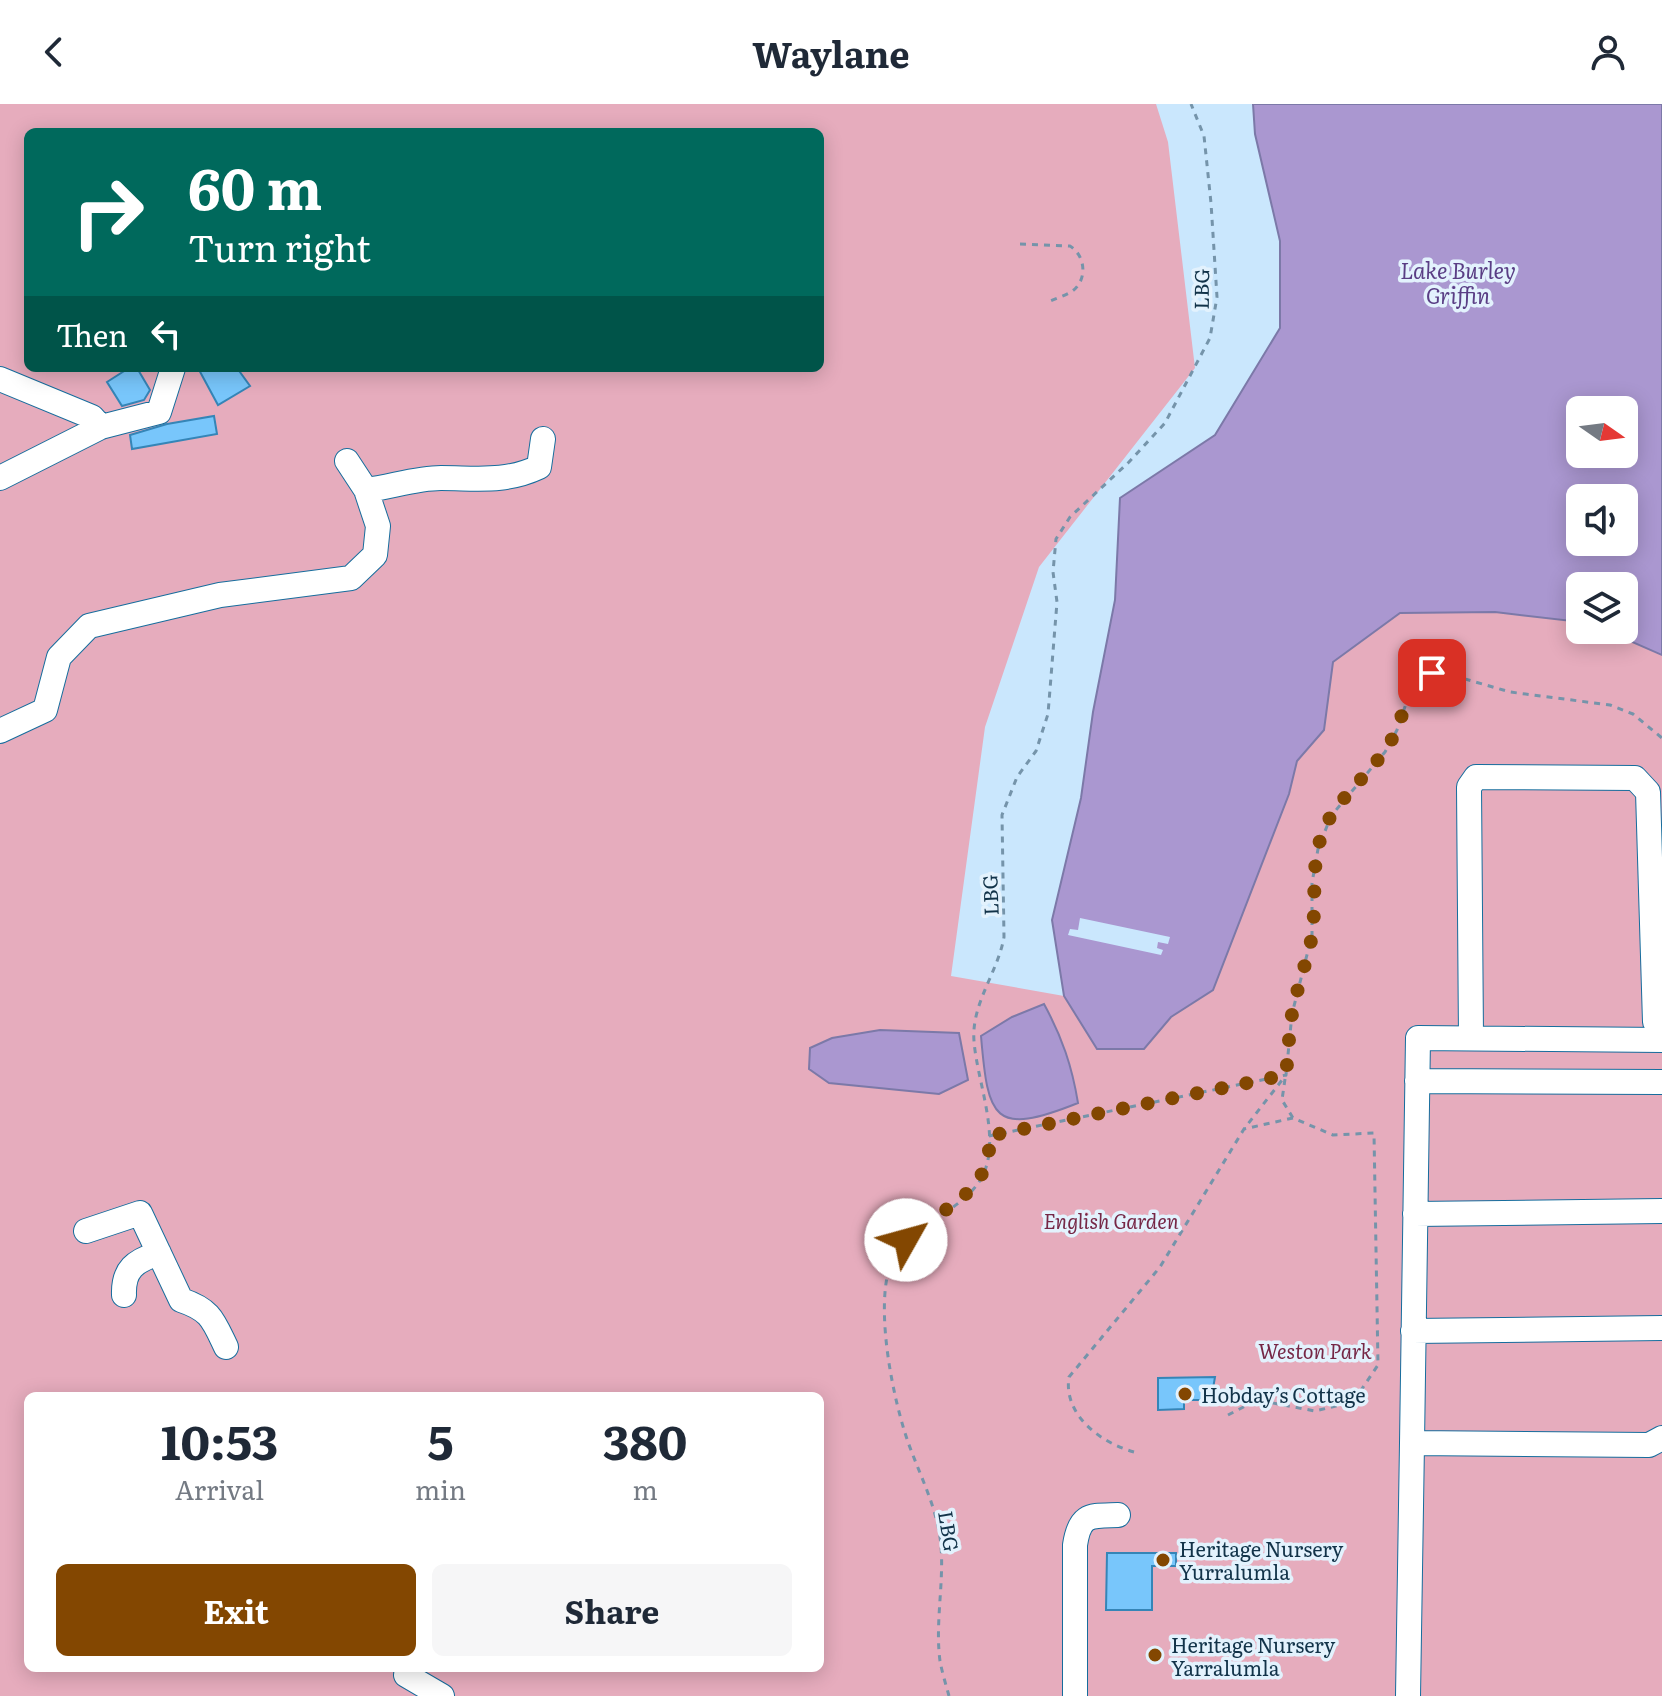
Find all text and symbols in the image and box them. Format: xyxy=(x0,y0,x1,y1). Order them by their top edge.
text: Waylane xyxy=(752,26,910,79)
icon: back xyxy=(32,30,76,74)
icon: person xyxy=(1586,30,1630,74)
text: 60 m xyxy=(188,144,322,227)
icon: right xyxy=(56,160,160,264)
text: Turn right xyxy=(188,220,371,273)
water label: Lake Burley Griffin xyxy=(1400,253,1516,311)
street label: LBG xyxy=(1185,268,1215,310)
text: Then xyxy=(56,312,128,356)
icon: left xyxy=(144,312,188,356)
north arrow xyxy=(1566,396,1638,468)
map controls xyxy=(1566,396,1638,644)
button: sound xyxy=(1566,484,1638,556)
button: layers xyxy=(1566,572,1638,644)
pin xyxy=(1398,639,1466,707)
icon: arrive xyxy=(1410,651,1454,695)
street label: LBG xyxy=(973,874,1005,916)
position arrow xyxy=(864,1198,948,1282)
park label: English Garden xyxy=(1043,1205,1179,1235)
park label: Weston Park xyxy=(1258,1335,1372,1365)
place label: Hobday’s Cottage xyxy=(1201,1379,1366,1409)
marker: Hobday’s Cottage xyxy=(1176,1385,1194,1403)
text: 10:53 xyxy=(161,1404,278,1475)
text: 5 xyxy=(427,1404,454,1475)
text: 380 xyxy=(603,1404,687,1475)
text: Arrival xyxy=(175,1469,264,1508)
text: min xyxy=(415,1469,466,1508)
text: m xyxy=(632,1469,658,1508)
street label: LBG xyxy=(932,1508,968,1554)
place label: Heritage Nursery Yurralumla xyxy=(1179,1533,1344,1586)
marker: Heritage Nursery Yurralumla xyxy=(1154,1551,1172,1569)
button: Exit xyxy=(56,1564,416,1656)
button: Share xyxy=(432,1564,792,1656)
place label: Heritage Nursery Yarralumla xyxy=(1171,1629,1336,1682)
marker: Heritage Nursery Yarralumla xyxy=(1146,1646,1164,1664)

